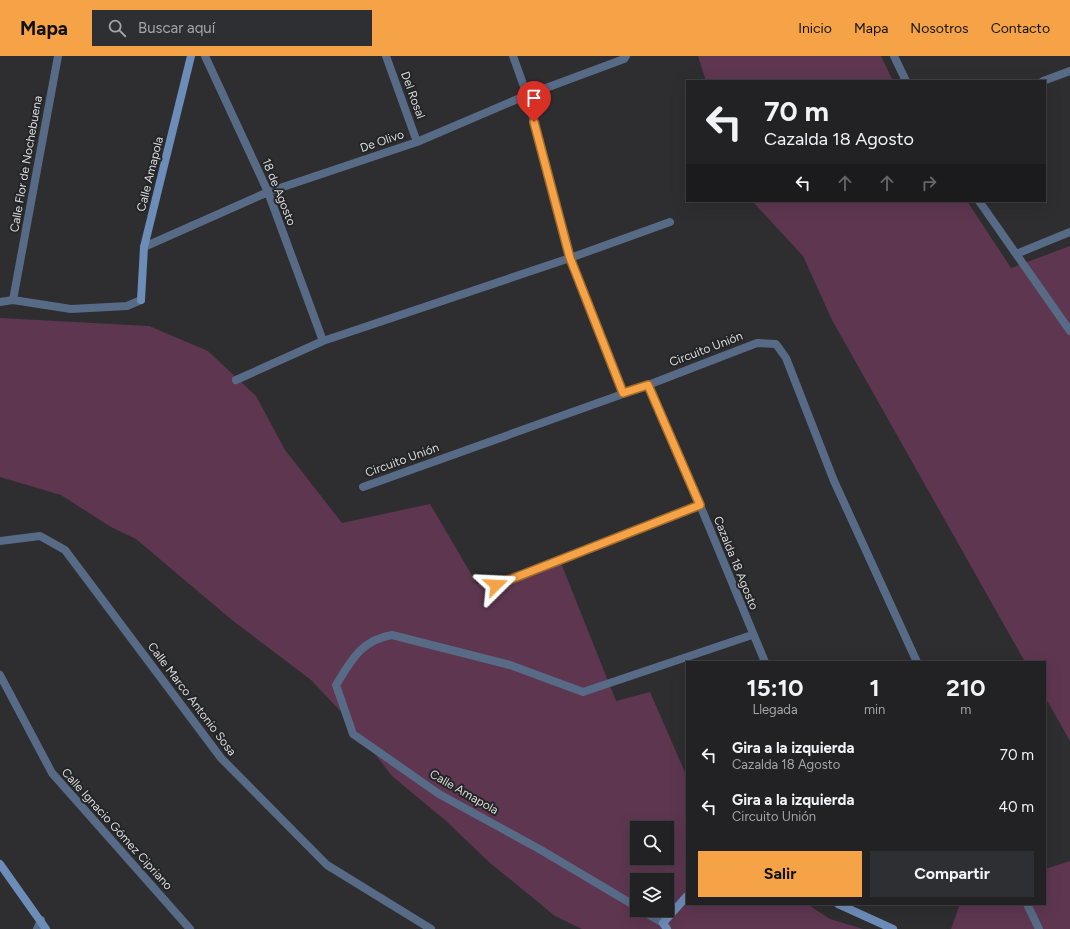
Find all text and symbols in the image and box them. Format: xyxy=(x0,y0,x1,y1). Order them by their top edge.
search box xyxy=(92,10,372,46)
text: Mapa xyxy=(20,17,68,40)
icon: search xyxy=(106,17,128,39)
text: Buscar aquí xyxy=(138,19,215,37)
text: Inicio xyxy=(798,20,832,37)
text: Mapa xyxy=(854,20,888,37)
text: Nosotros xyxy=(910,20,969,37)
text: Contacto xyxy=(991,20,1050,37)
street label: Del Rosal xyxy=(398,69,428,121)
pin xyxy=(517,81,551,122)
icon: arrive xyxy=(523,87,545,109)
text: 70 m xyxy=(764,94,829,128)
street label: Calle Flor de Nochebuena xyxy=(7,95,45,233)
icon: left xyxy=(698,96,750,148)
street label: De Olivo xyxy=(358,127,406,155)
text: Cazalda 18 Agosto xyxy=(764,128,914,150)
street label: Calle Amapola xyxy=(134,135,166,213)
street label: 18 de Agosto xyxy=(259,156,299,228)
icon: left xyxy=(792,172,814,194)
icon: ahead xyxy=(834,172,856,194)
icon: ahead xyxy=(876,172,898,194)
icon: right xyxy=(918,172,940,194)
street label: Circuito Unión xyxy=(667,328,745,369)
street label: Circuito Unión xyxy=(363,440,441,480)
street label: Cazalda 18 Agosto xyxy=(711,514,761,612)
position arrow xyxy=(475,564,517,606)
street label: Calle Marco Antonio Sosa xyxy=(145,640,239,758)
text: 15:10 xyxy=(747,673,804,702)
text: 1 xyxy=(870,673,880,702)
text: 210 xyxy=(946,673,985,702)
text: Llegada xyxy=(752,702,798,717)
text: min xyxy=(864,702,885,717)
text: m xyxy=(960,702,971,717)
text: Gira a la izquierda xyxy=(732,739,854,757)
icon: left xyxy=(698,744,720,766)
text: 70 m xyxy=(1000,746,1034,764)
text: Cazalda 18 Agosto xyxy=(732,757,840,772)
street label: Calle Ignacio Gómez Cipriano xyxy=(59,765,175,893)
street label: Calle Amapola xyxy=(427,767,501,817)
text: Gira a la izquierda xyxy=(732,791,854,809)
icon: left xyxy=(698,796,720,818)
text: 40 m xyxy=(999,798,1034,816)
text: Circuito Unión xyxy=(732,809,816,824)
map controls xyxy=(630,821,674,917)
button: search xyxy=(630,821,674,865)
button: Salir xyxy=(698,851,862,897)
button: Compartir xyxy=(870,851,1034,897)
button: layers xyxy=(630,873,674,917)

